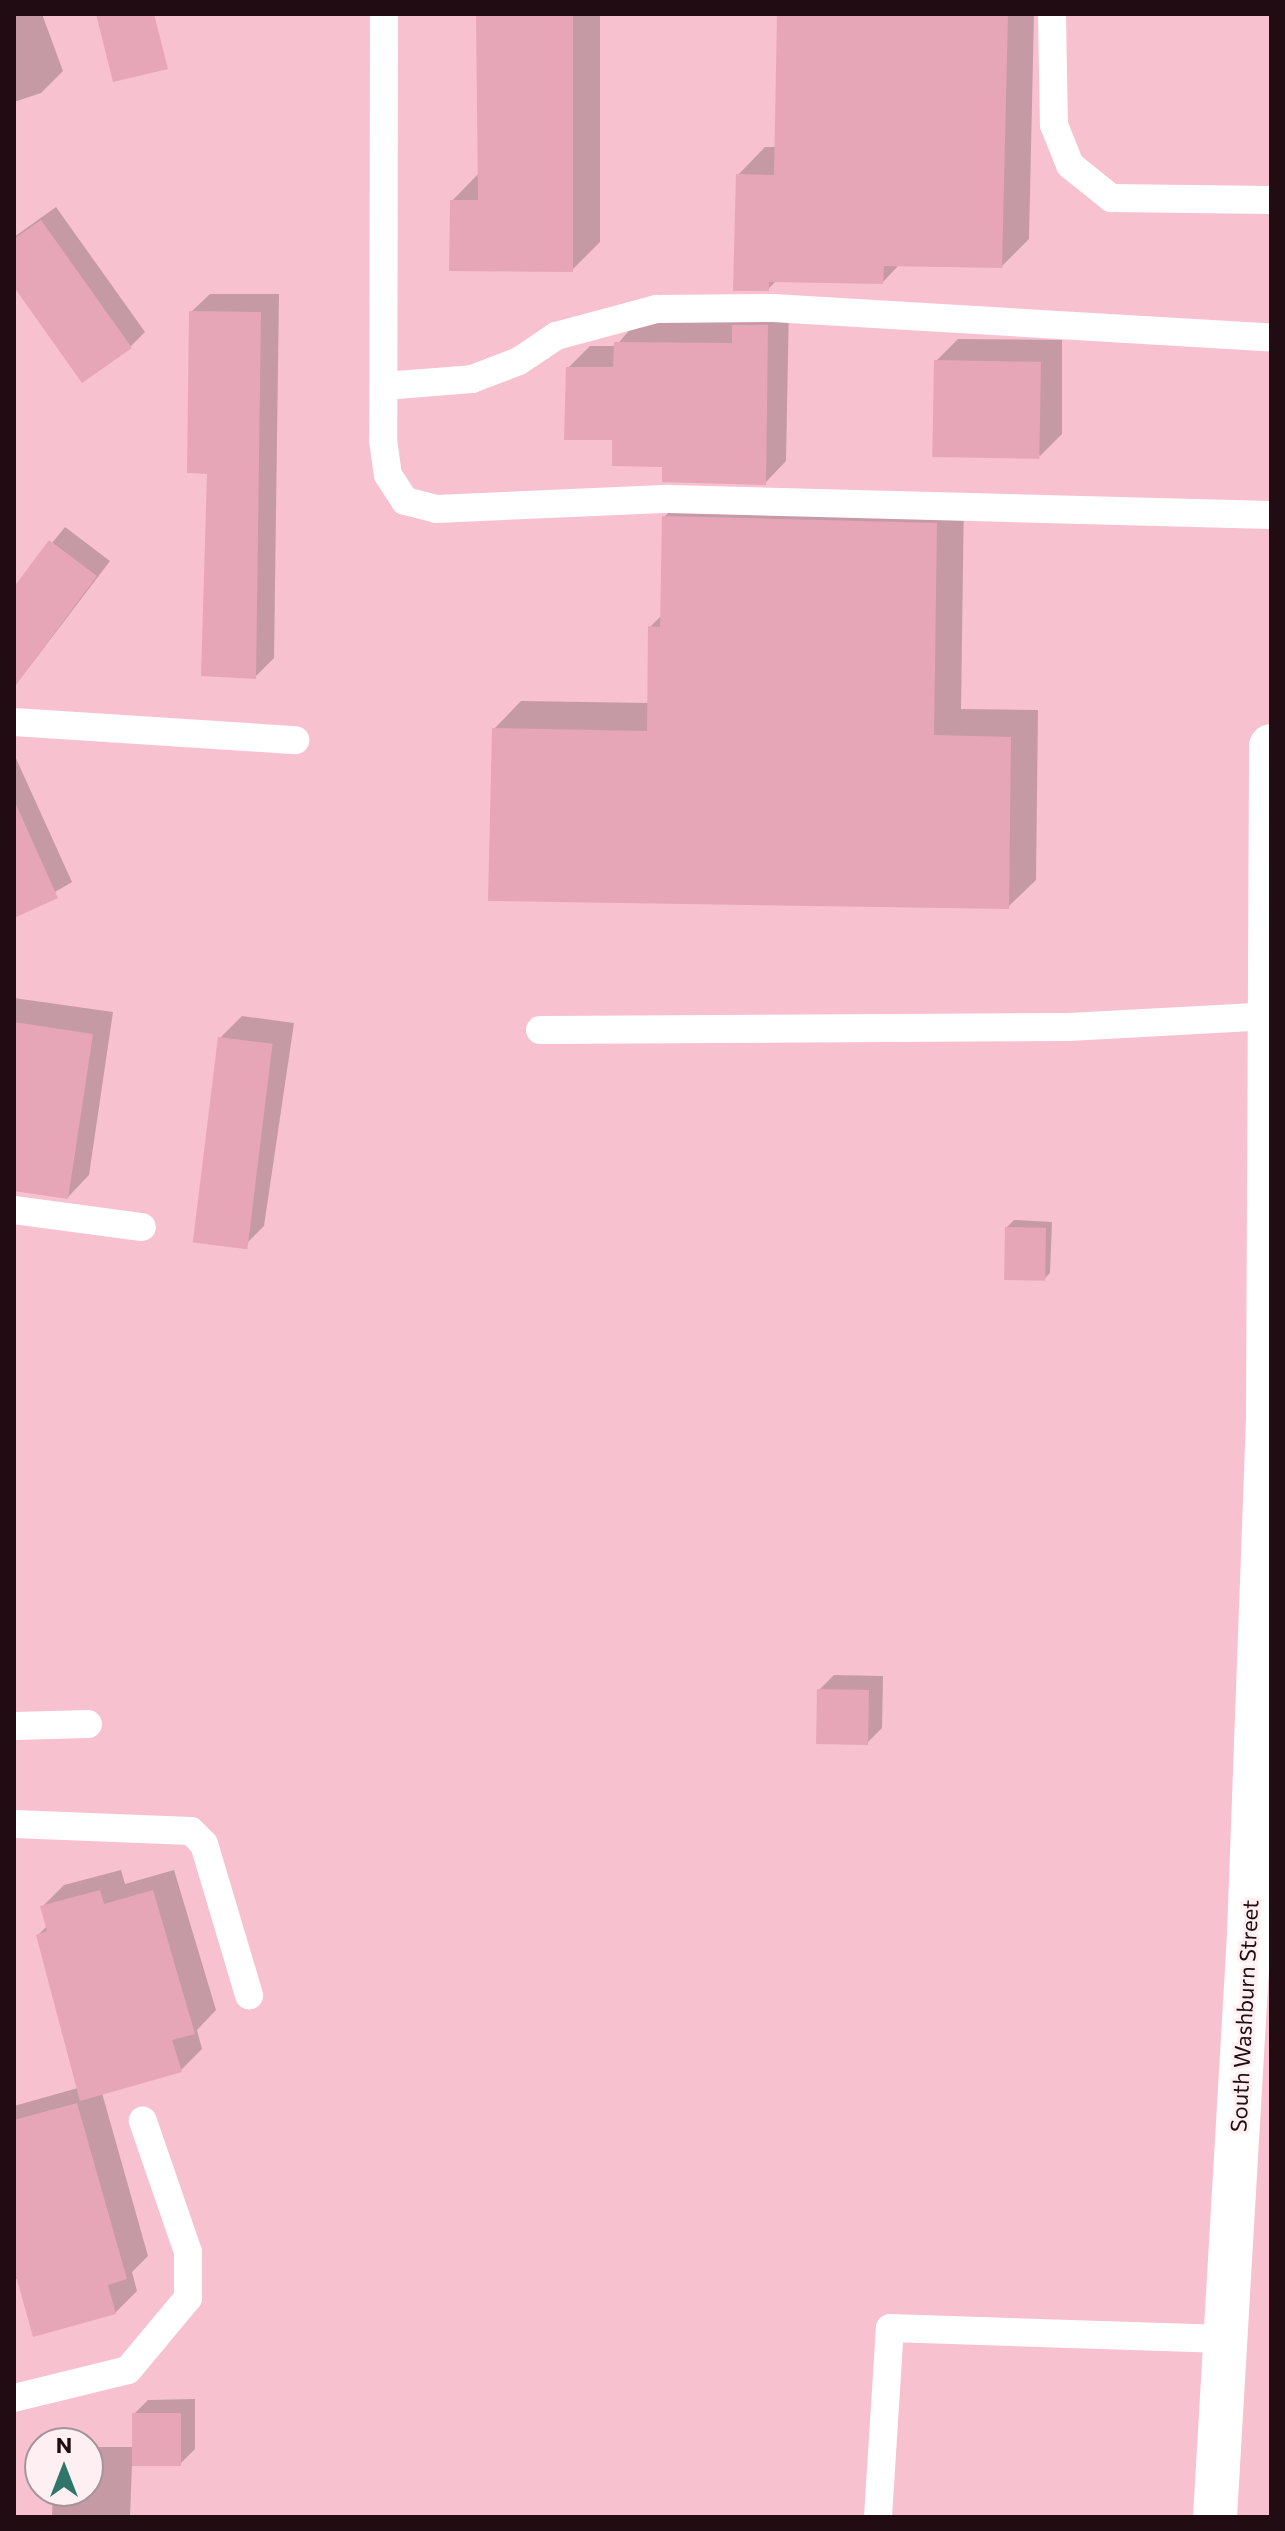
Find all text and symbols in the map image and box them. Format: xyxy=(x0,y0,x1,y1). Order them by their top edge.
street label: South Washburn Street xyxy=(1225,1899,1263,2133)
north arrow xyxy=(24,2427,104,2507)
text: N xyxy=(56,2431,72,2458)

